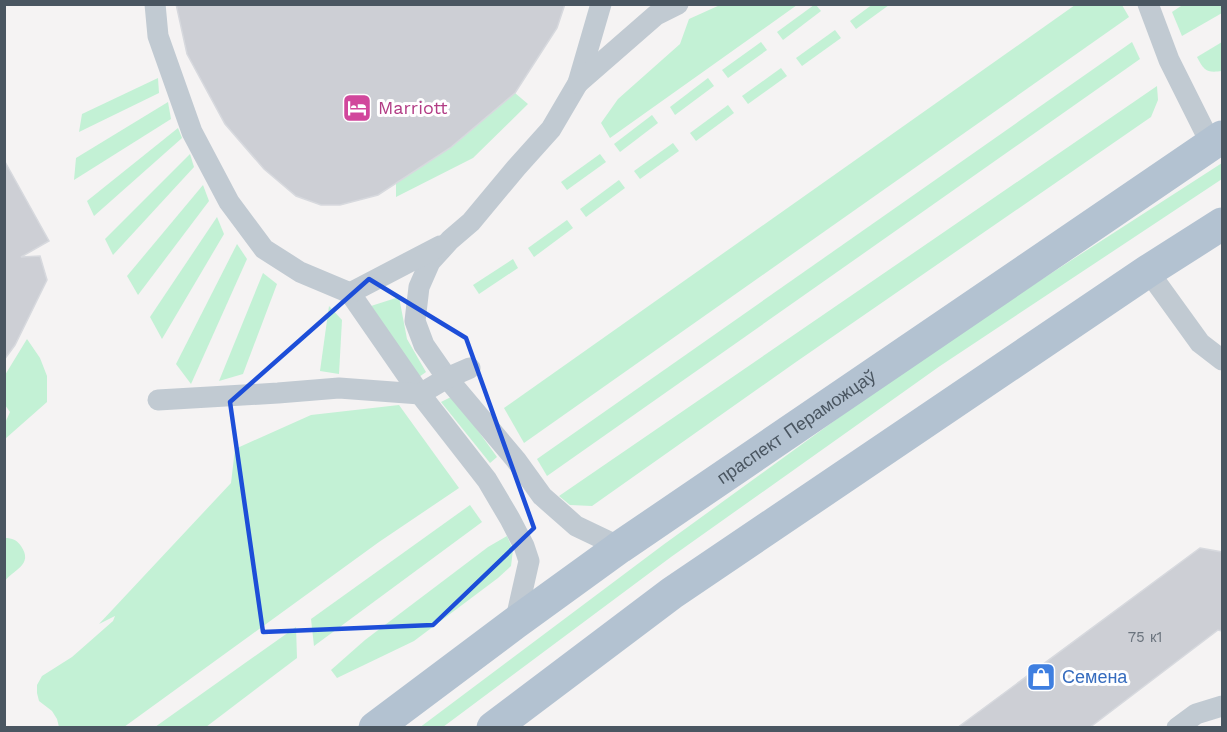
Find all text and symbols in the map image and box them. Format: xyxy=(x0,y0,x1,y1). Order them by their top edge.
hotel icon: Marriott xyxy=(341,92,373,124)
place label: Marriott xyxy=(378,97,448,118)
street label: праспект Пераможцаў xyxy=(713,365,880,488)
house number: 75 к1 xyxy=(1128,628,1162,646)
shop icon: Семена xyxy=(1025,661,1057,693)
place label: Семена xyxy=(1062,666,1128,687)

